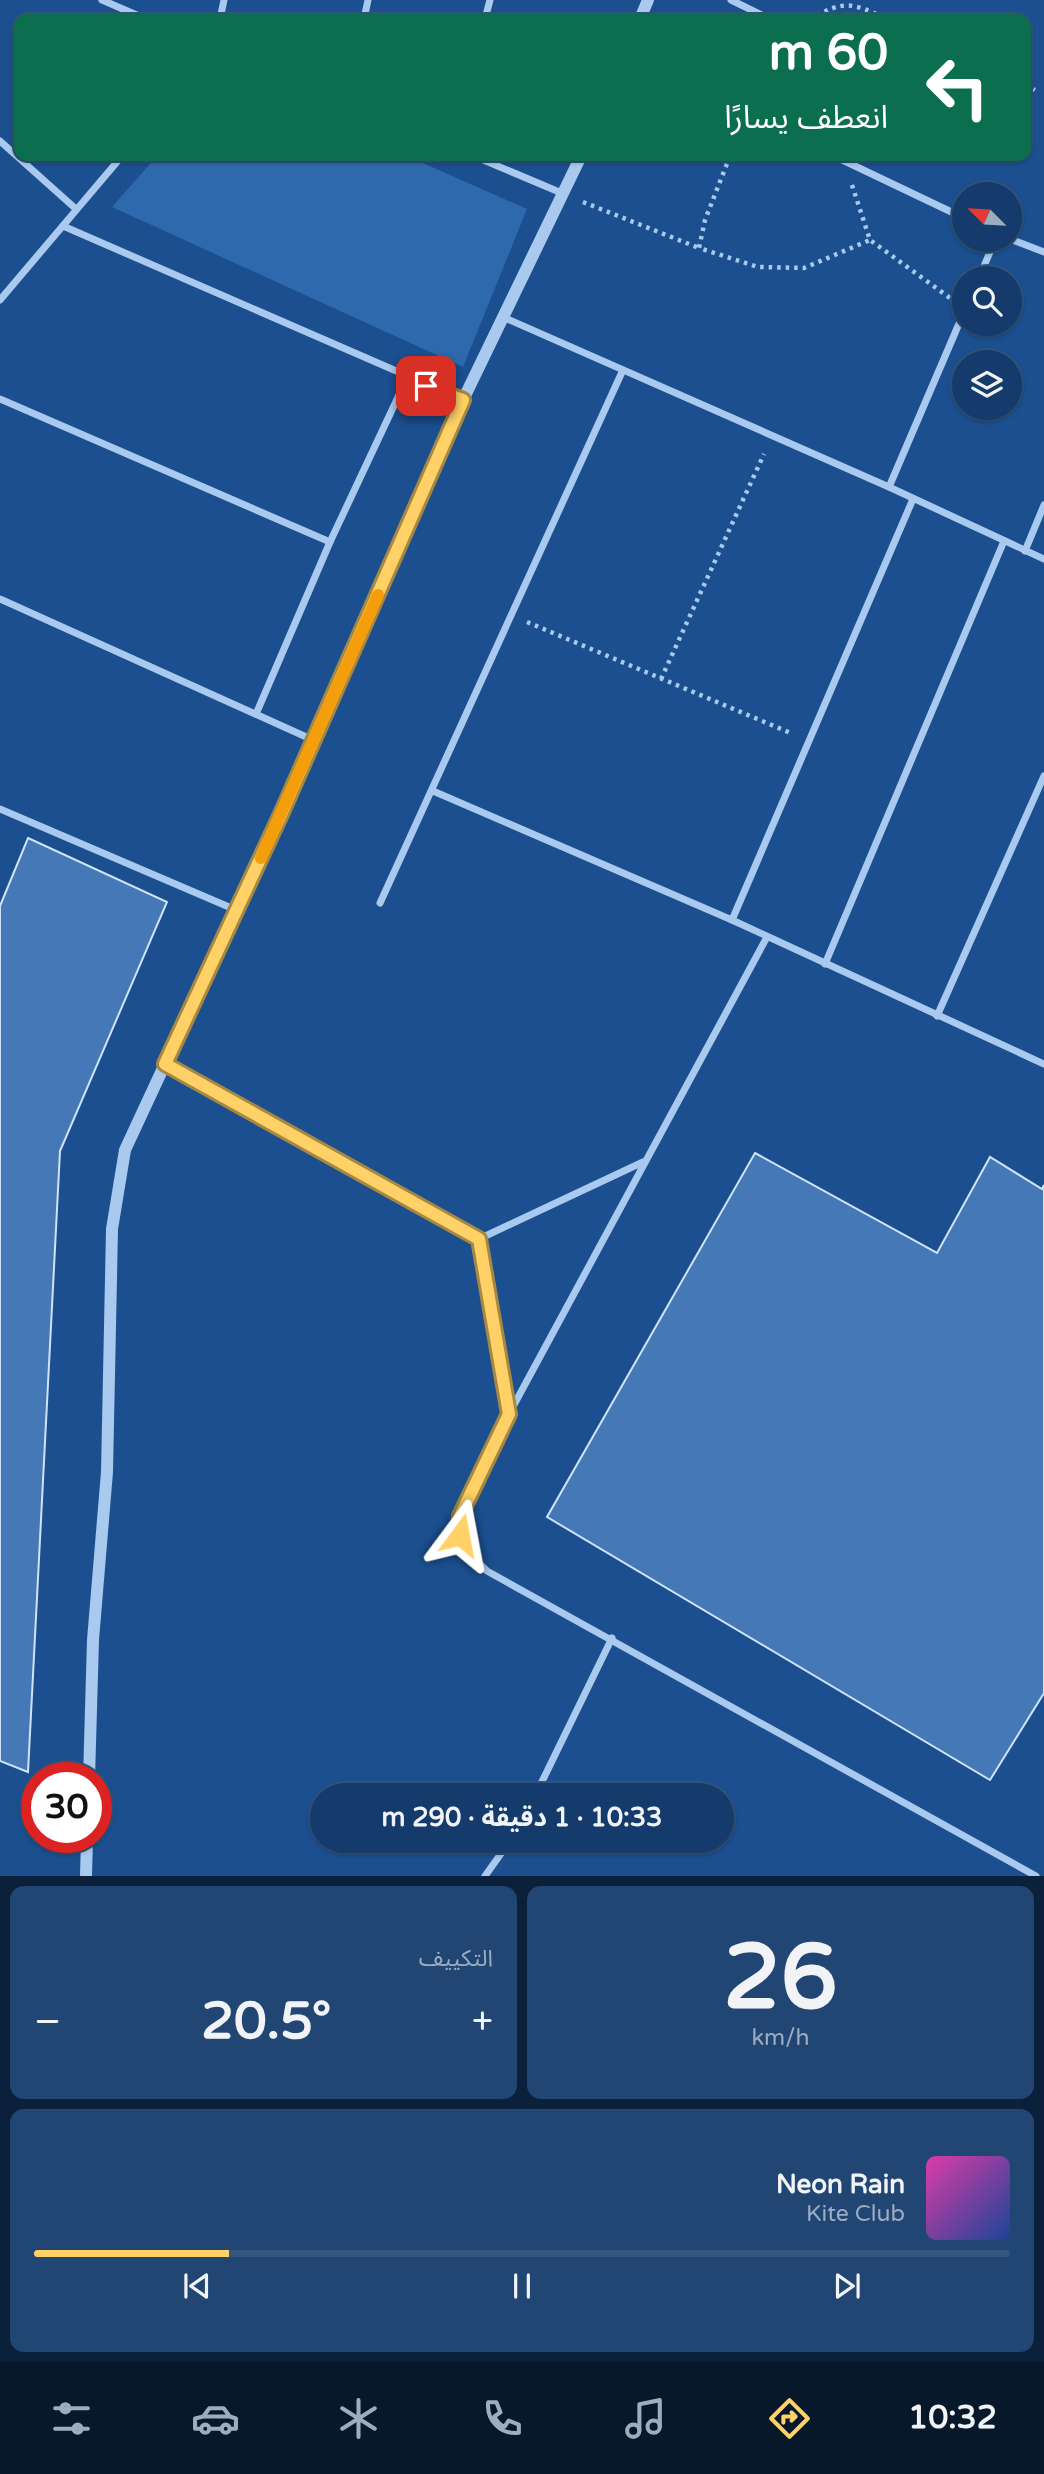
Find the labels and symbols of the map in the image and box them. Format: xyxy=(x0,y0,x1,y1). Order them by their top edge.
north arrow xyxy=(952,182,1022,252)
pin xyxy=(396,356,456,416)
position arrow xyxy=(423,1498,497,1572)
speed limit sign: 30 xyxy=(21,1762,112,1853)

